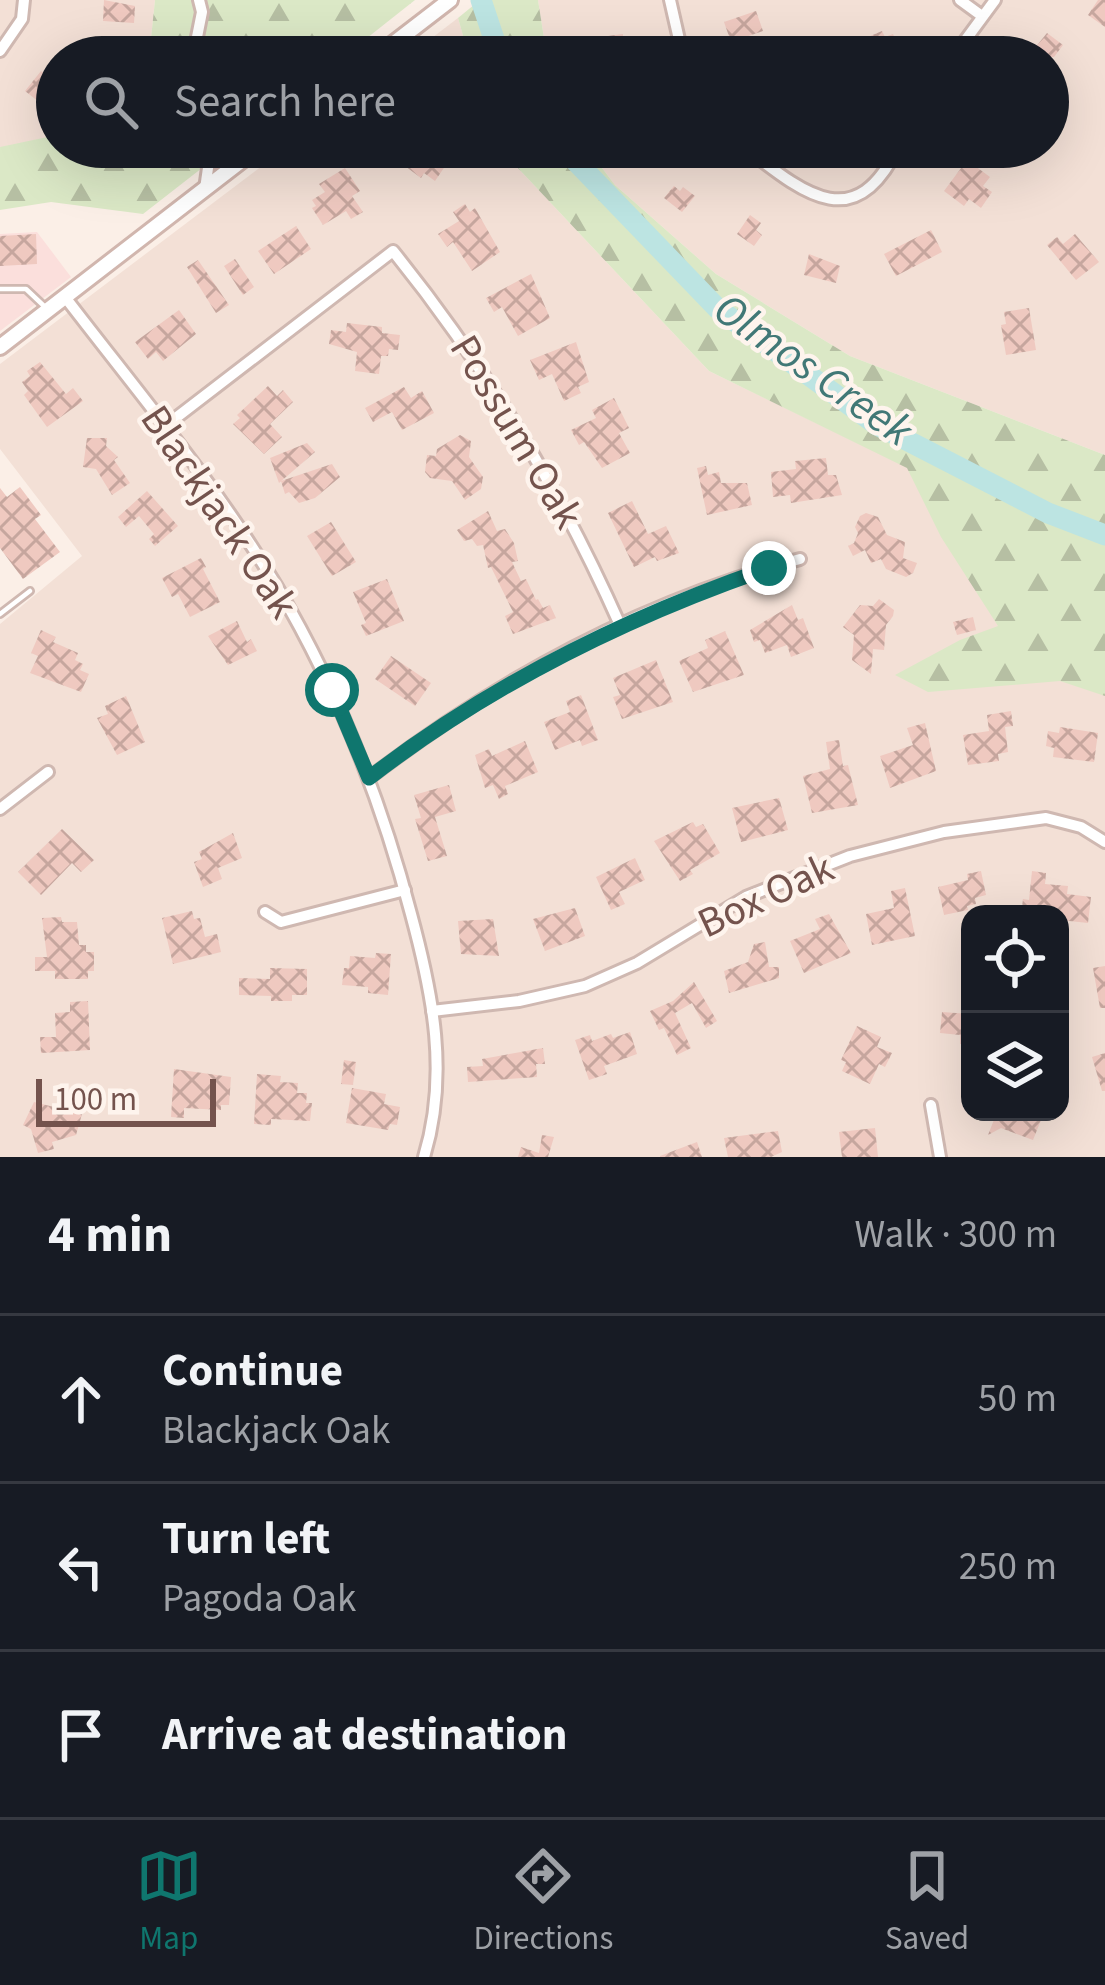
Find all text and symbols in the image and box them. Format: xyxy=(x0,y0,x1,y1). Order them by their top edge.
search box xyxy=(36,36,1069,168)
icon: search xyxy=(78,69,144,135)
text: Search here xyxy=(174,70,396,134)
water label: Olmos Creek xyxy=(700,278,927,463)
street label: Possum Oak xyxy=(435,324,598,540)
street label: Blackjack Oak xyxy=(125,393,313,631)
route end xyxy=(742,541,796,595)
route start xyxy=(305,663,359,717)
street label: Box Oak xyxy=(688,838,844,954)
map controls xyxy=(961,905,1069,1121)
button: locate xyxy=(961,905,1069,1013)
button: layers xyxy=(961,1013,1069,1121)
scale bar xyxy=(36,1073,216,1126)
text: 100 m xyxy=(54,1076,137,1123)
text: 4 min xyxy=(48,1199,172,1271)
text: Walk · 300 m xyxy=(854,1207,1057,1263)
text: Continue xyxy=(162,1339,343,1403)
icon: ahead xyxy=(48,1366,114,1432)
text: 50 m xyxy=(978,1371,1057,1427)
text: Blackjack Oak xyxy=(162,1403,390,1459)
text: Turn left xyxy=(162,1507,330,1571)
icon: left xyxy=(48,1534,114,1600)
text: 250 m xyxy=(959,1539,1057,1595)
text: Pagoda Oak xyxy=(162,1571,356,1627)
icon: arrive xyxy=(48,1702,114,1768)
text: Arrive at destination xyxy=(162,1703,567,1767)
tab: Map xyxy=(136,1843,202,1962)
tab: Directions xyxy=(474,1843,613,1962)
tab: Saved xyxy=(885,1843,969,1962)

